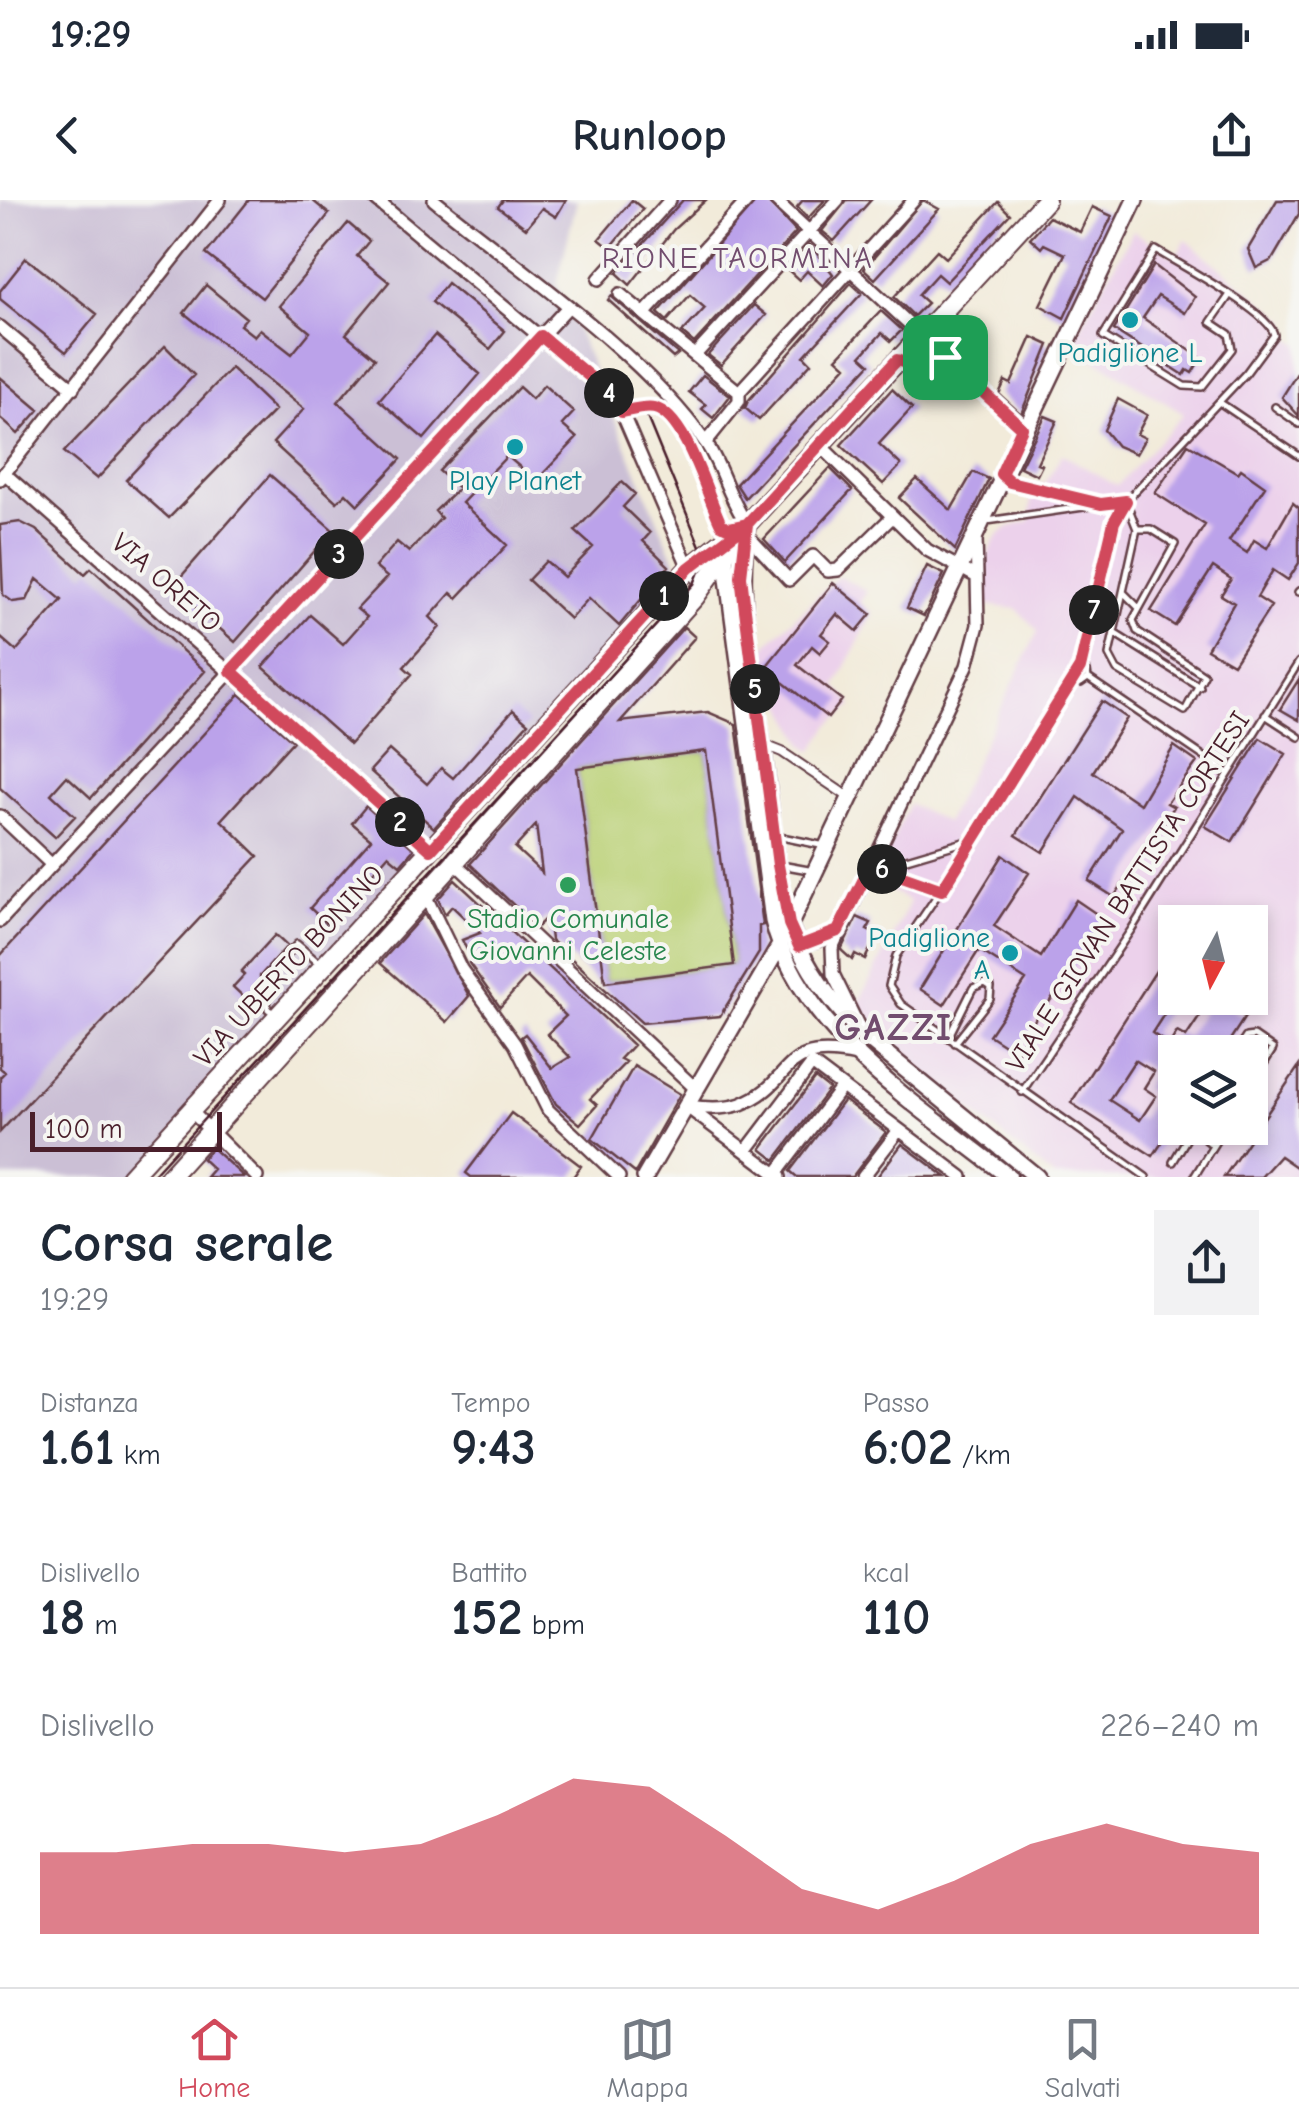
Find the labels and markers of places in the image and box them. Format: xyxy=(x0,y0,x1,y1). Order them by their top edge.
marker: Padiglione L xyxy=(1119,309,1141,331)
pin xyxy=(903,315,988,400)
place label: Padiglione L xyxy=(1057,337,1203,369)
pin: 4 xyxy=(584,368,634,418)
marker: Play Planet xyxy=(504,436,526,458)
place label: Play Planet xyxy=(449,465,582,497)
pin: 3 xyxy=(314,529,364,579)
pin: 1 xyxy=(639,571,689,621)
pin: 7 xyxy=(1069,585,1119,635)
pin: 5 xyxy=(730,664,780,714)
pin: 2 xyxy=(375,797,425,847)
pin: 6 xyxy=(857,844,907,894)
marker: Stadio Comunale Giovanni Celeste xyxy=(557,874,579,896)
place label: Stadio Comunale Giovanni Celeste xyxy=(467,903,669,967)
place label: Padiglione A xyxy=(868,922,990,986)
marker: Padiglione A xyxy=(999,942,1021,964)

